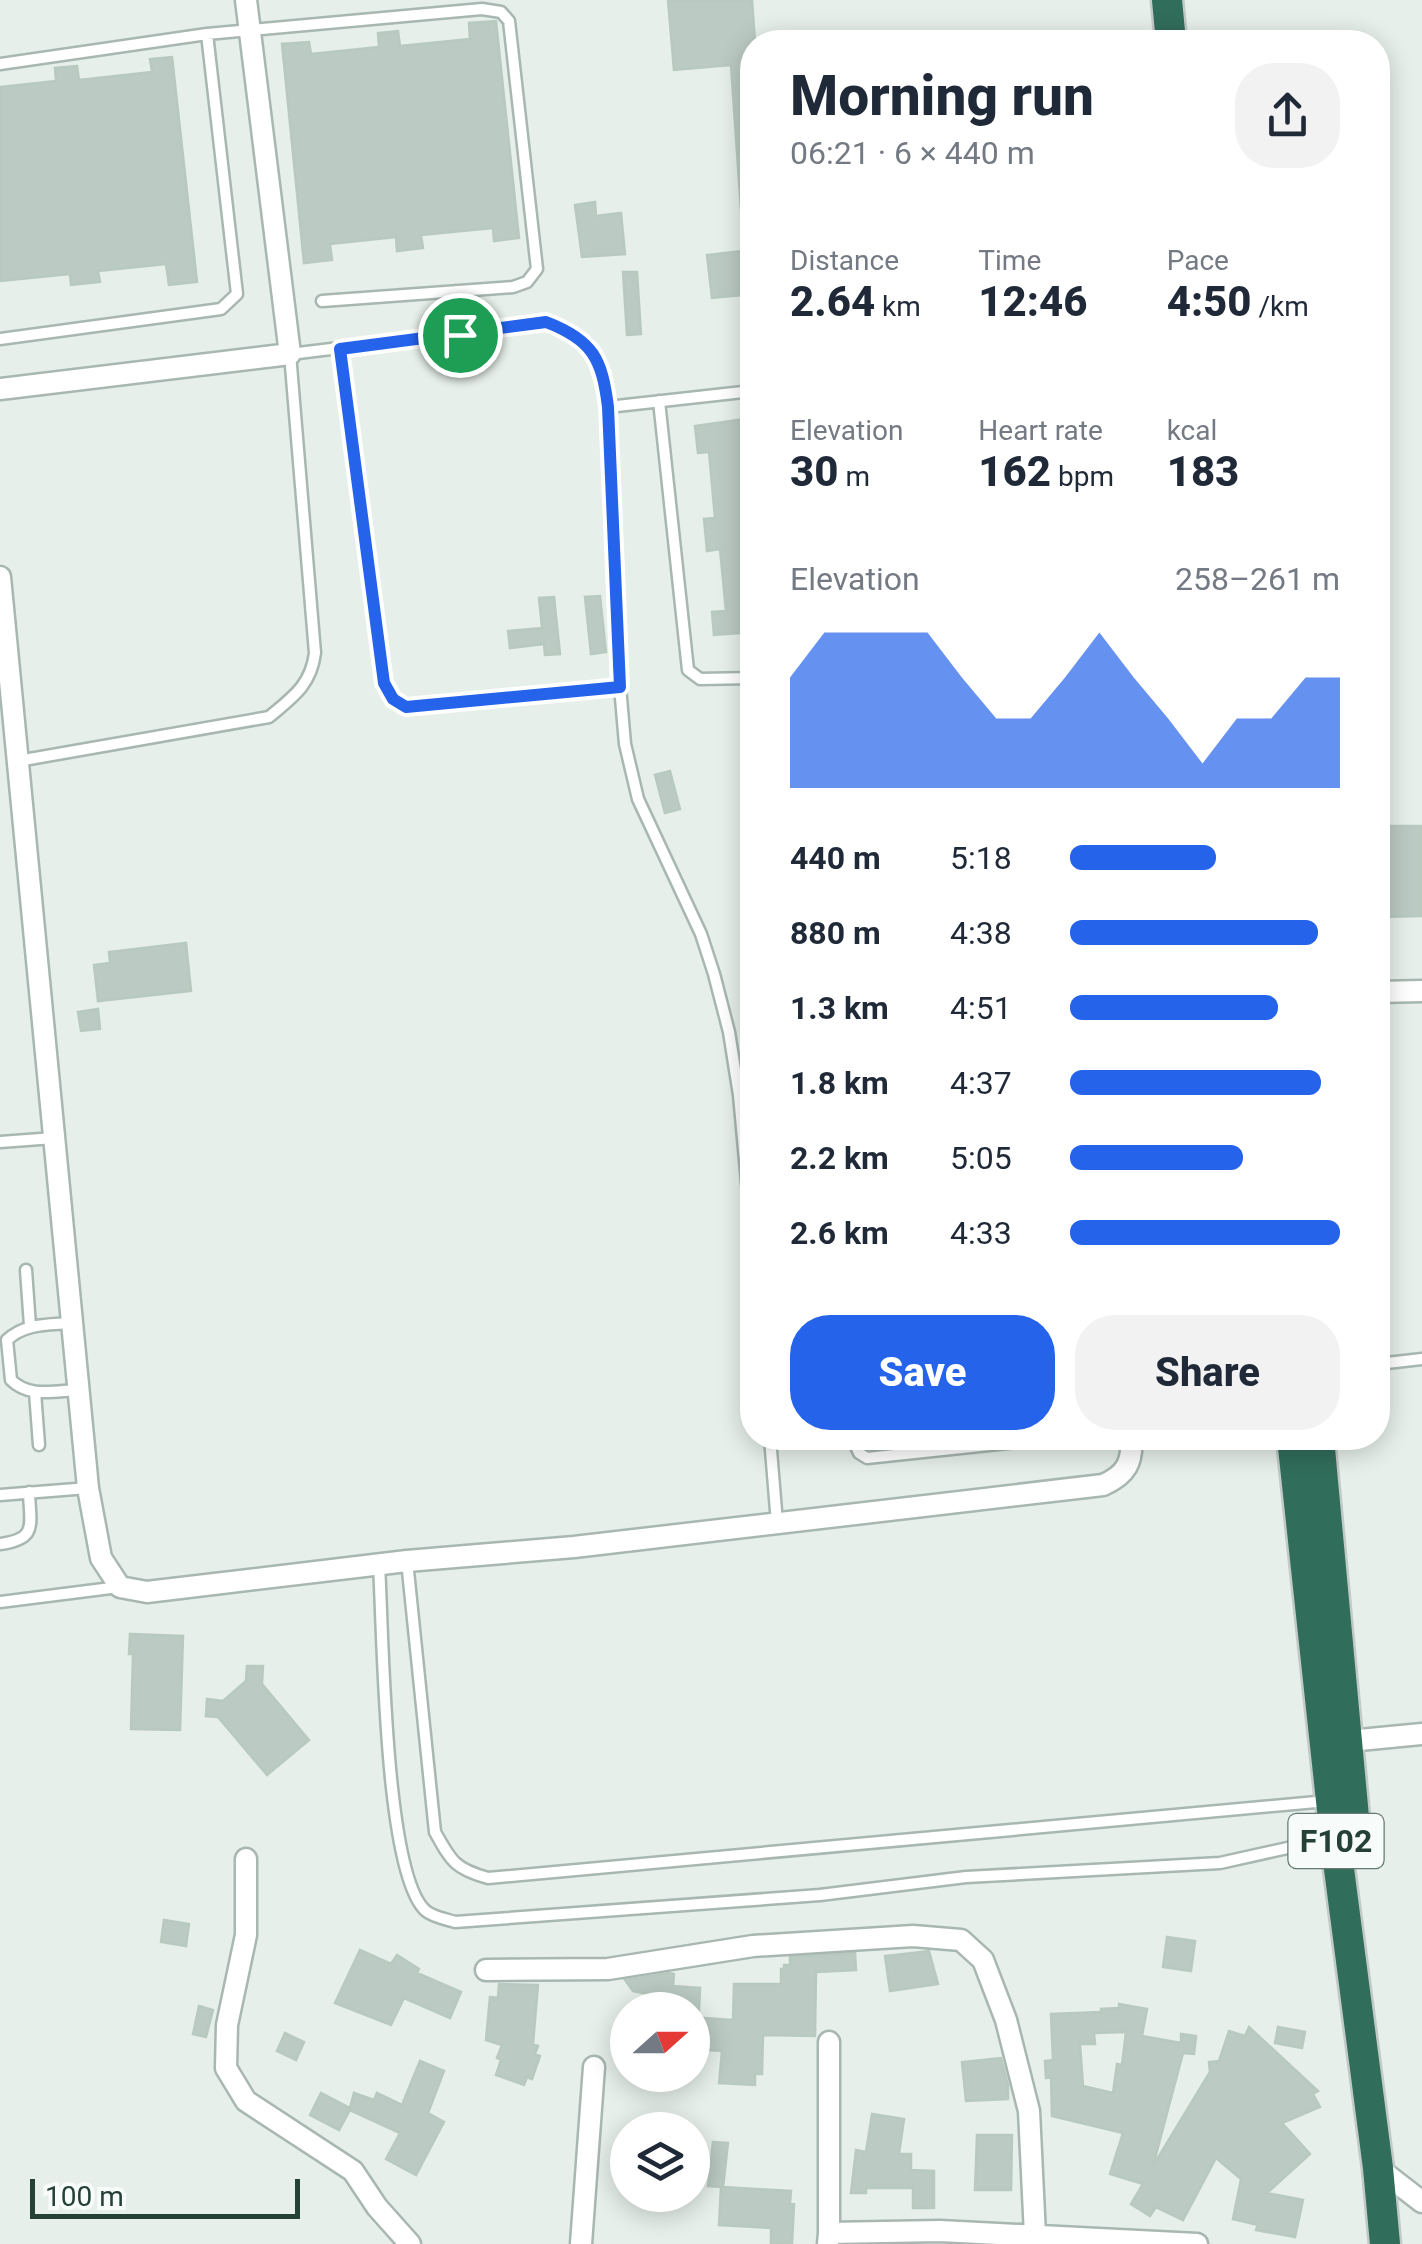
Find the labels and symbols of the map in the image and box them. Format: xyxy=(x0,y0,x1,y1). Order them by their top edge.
pin xyxy=(418,293,503,378)
road number: F102 xyxy=(1288,1814,1384,1868)
north arrow xyxy=(610,1992,710,2092)
scale bar xyxy=(30,2174,300,2218)

